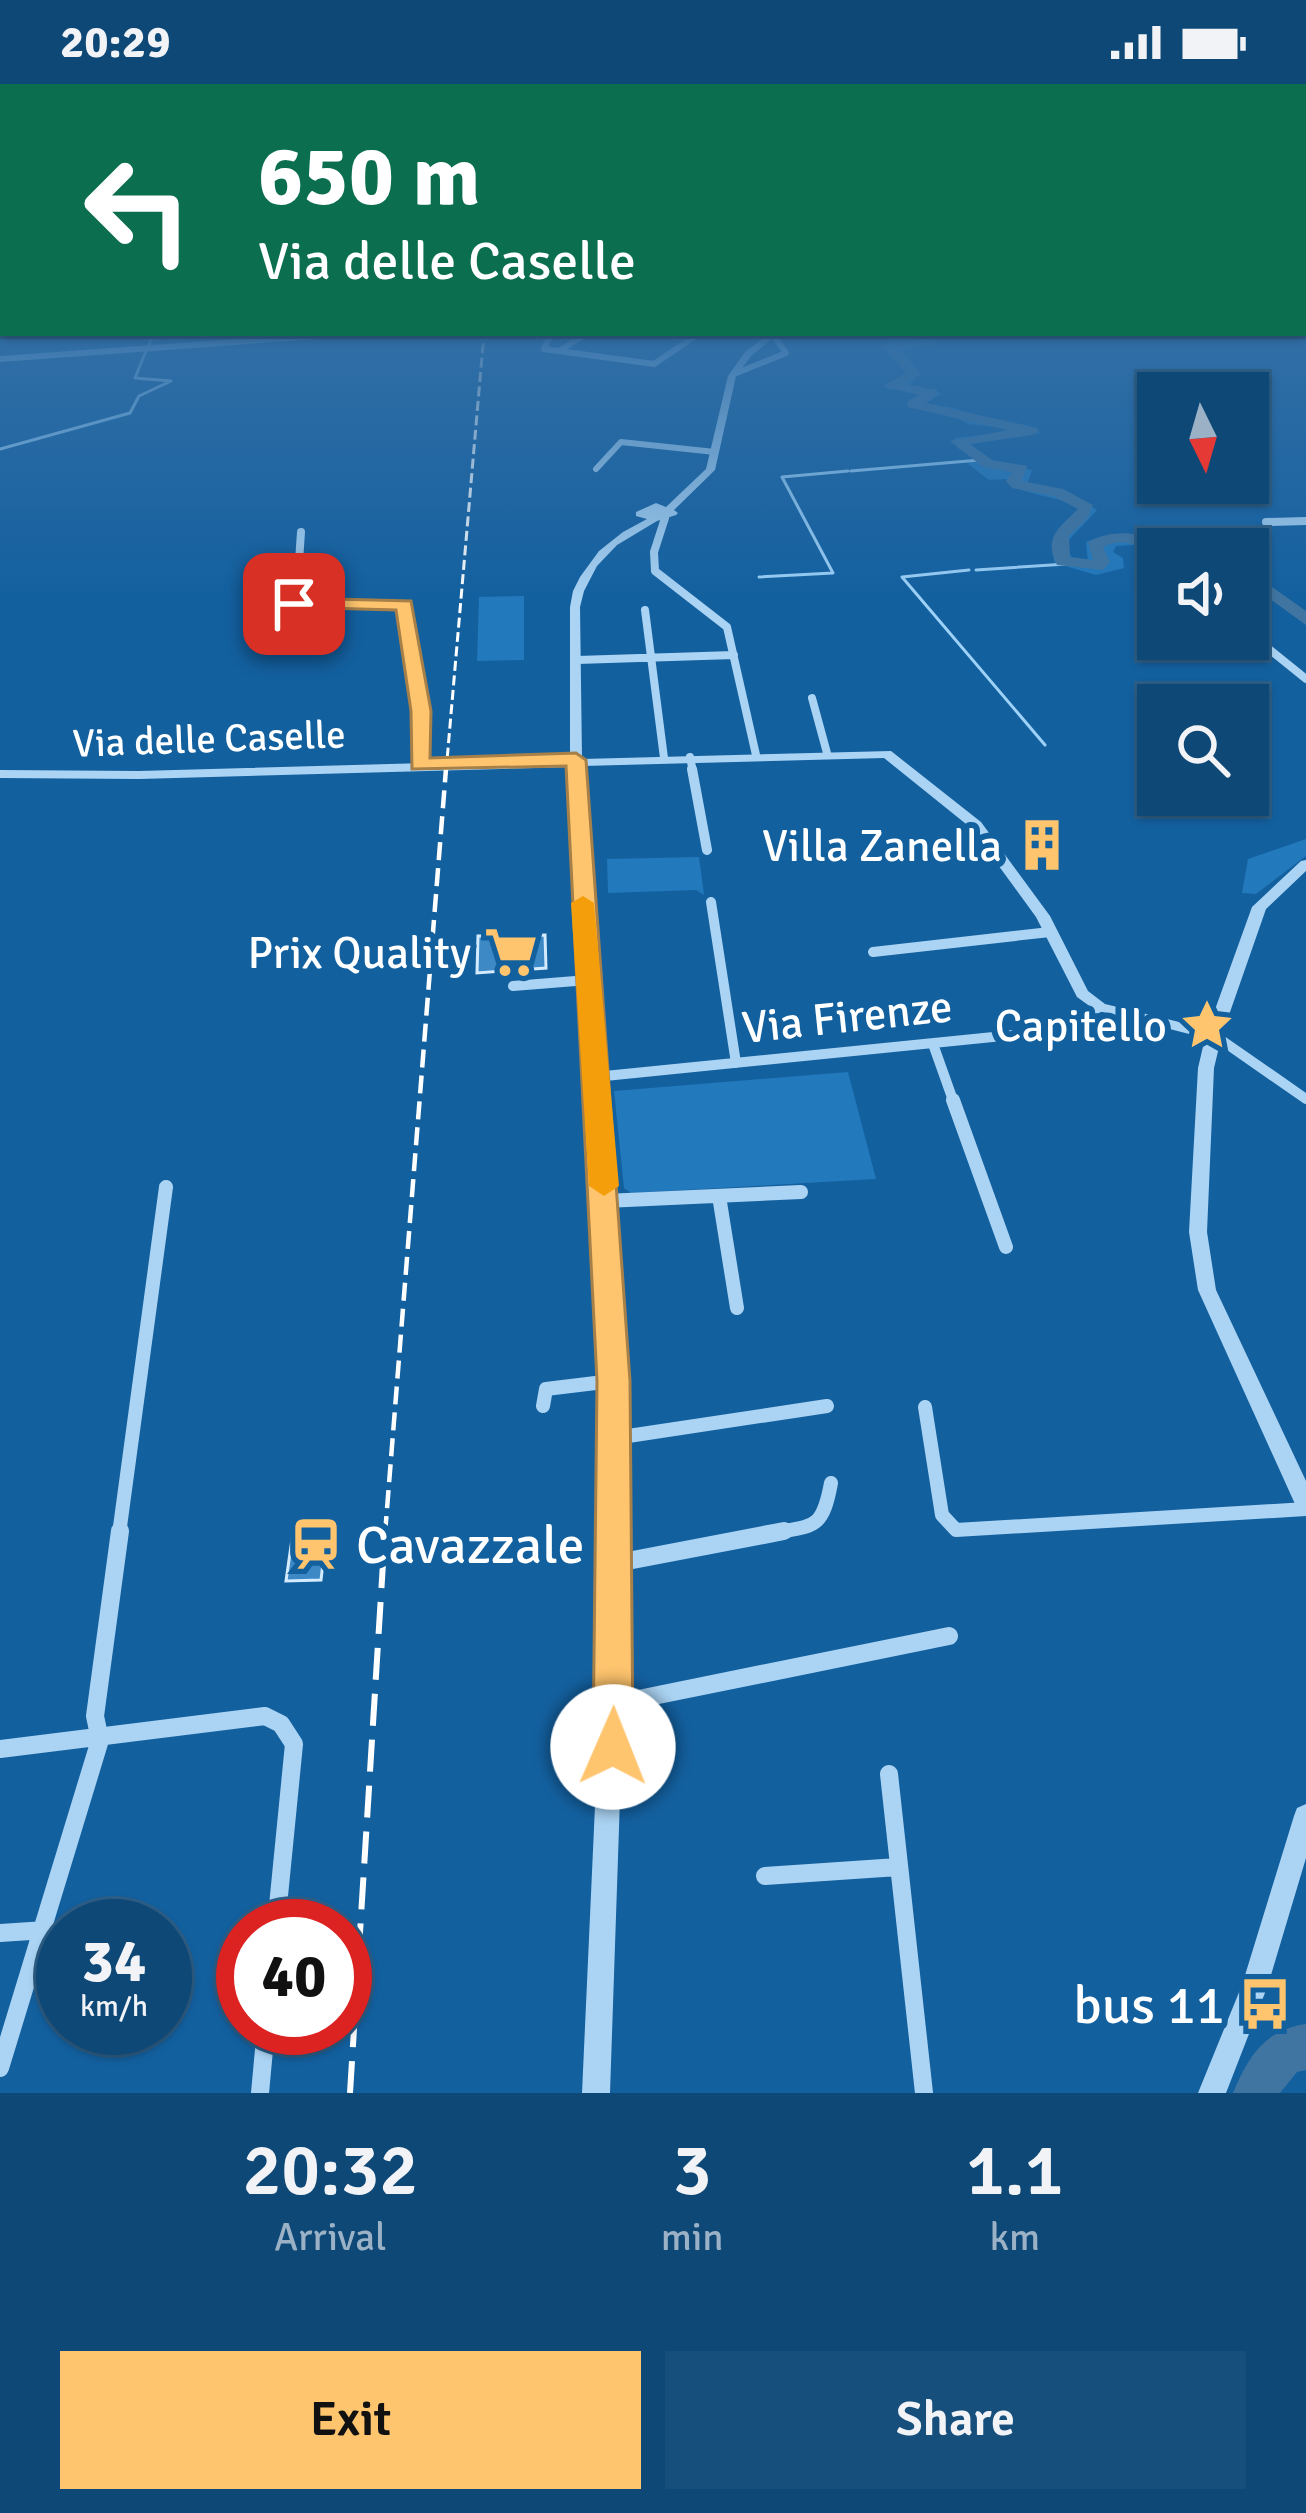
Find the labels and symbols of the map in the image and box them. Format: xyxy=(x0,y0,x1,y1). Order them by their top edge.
north arrow xyxy=(1137,372,1269,504)
pin xyxy=(243,553,345,655)
street label: Via delle Caselle xyxy=(72,710,346,768)
building icon: Villa Zanella xyxy=(1013,816,1071,874)
place label: Villa Zanella xyxy=(762,819,1002,874)
supermarket icon: Prix Quality xyxy=(482,923,540,981)
place label: Prix Quality xyxy=(248,926,471,981)
street label: Via Firenze xyxy=(739,979,955,1056)
place icon: Capitello xyxy=(1178,996,1236,1054)
place label: Capitello xyxy=(995,999,1167,1054)
place label: Cavazzale xyxy=(356,1512,585,1579)
station icon: Cavazzale xyxy=(287,1515,345,1573)
position arrow xyxy=(550,1684,676,1810)
speed limit sign: 40 xyxy=(216,1899,372,2055)
place label: bus 11 xyxy=(1073,1972,1225,2039)
bus stop icon: bus 11 xyxy=(1236,1975,1294,2033)

